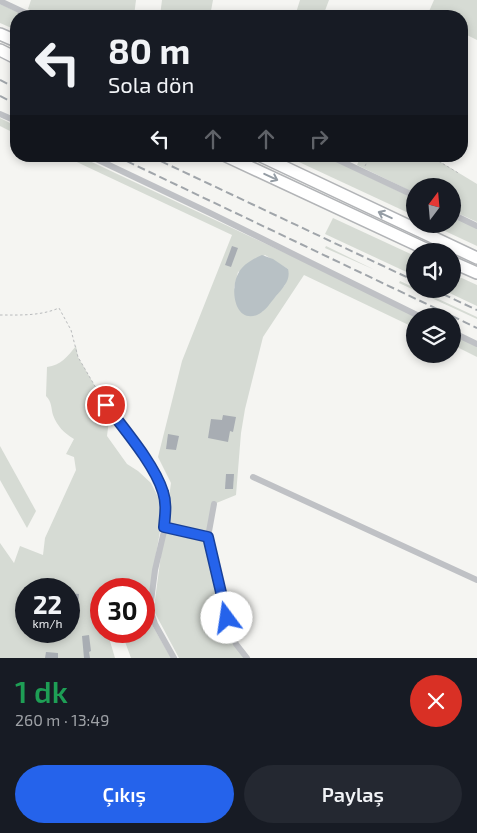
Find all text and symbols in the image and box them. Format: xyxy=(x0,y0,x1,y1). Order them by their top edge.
text: 80 m xyxy=(108,29,190,71)
icon: left xyxy=(25,30,90,95)
text: Sola dön xyxy=(108,71,194,97)
icon: left xyxy=(146,125,174,153)
icon: ahead xyxy=(199,125,227,153)
icon: ahead xyxy=(252,125,280,153)
icon: right xyxy=(305,125,333,153)
one-way arrow xyxy=(263,173,278,182)
north arrow xyxy=(406,178,461,232)
map controls xyxy=(406,178,461,363)
one-way arrow xyxy=(378,209,393,219)
button: sound xyxy=(406,243,461,298)
button: layers xyxy=(406,308,461,363)
pin xyxy=(85,384,127,426)
icon: arrive xyxy=(92,391,120,419)
speed limit sign: 30 xyxy=(90,578,155,643)
text: 22 xyxy=(33,589,62,619)
position arrow xyxy=(200,591,252,643)
text: km/h xyxy=(33,616,62,630)
text: 1 dk xyxy=(15,673,68,709)
button: close xyxy=(410,675,462,727)
text: 260 m · 13:49 xyxy=(15,710,109,729)
button: Çıkış xyxy=(15,765,234,823)
button: Paylaş xyxy=(244,765,462,823)

